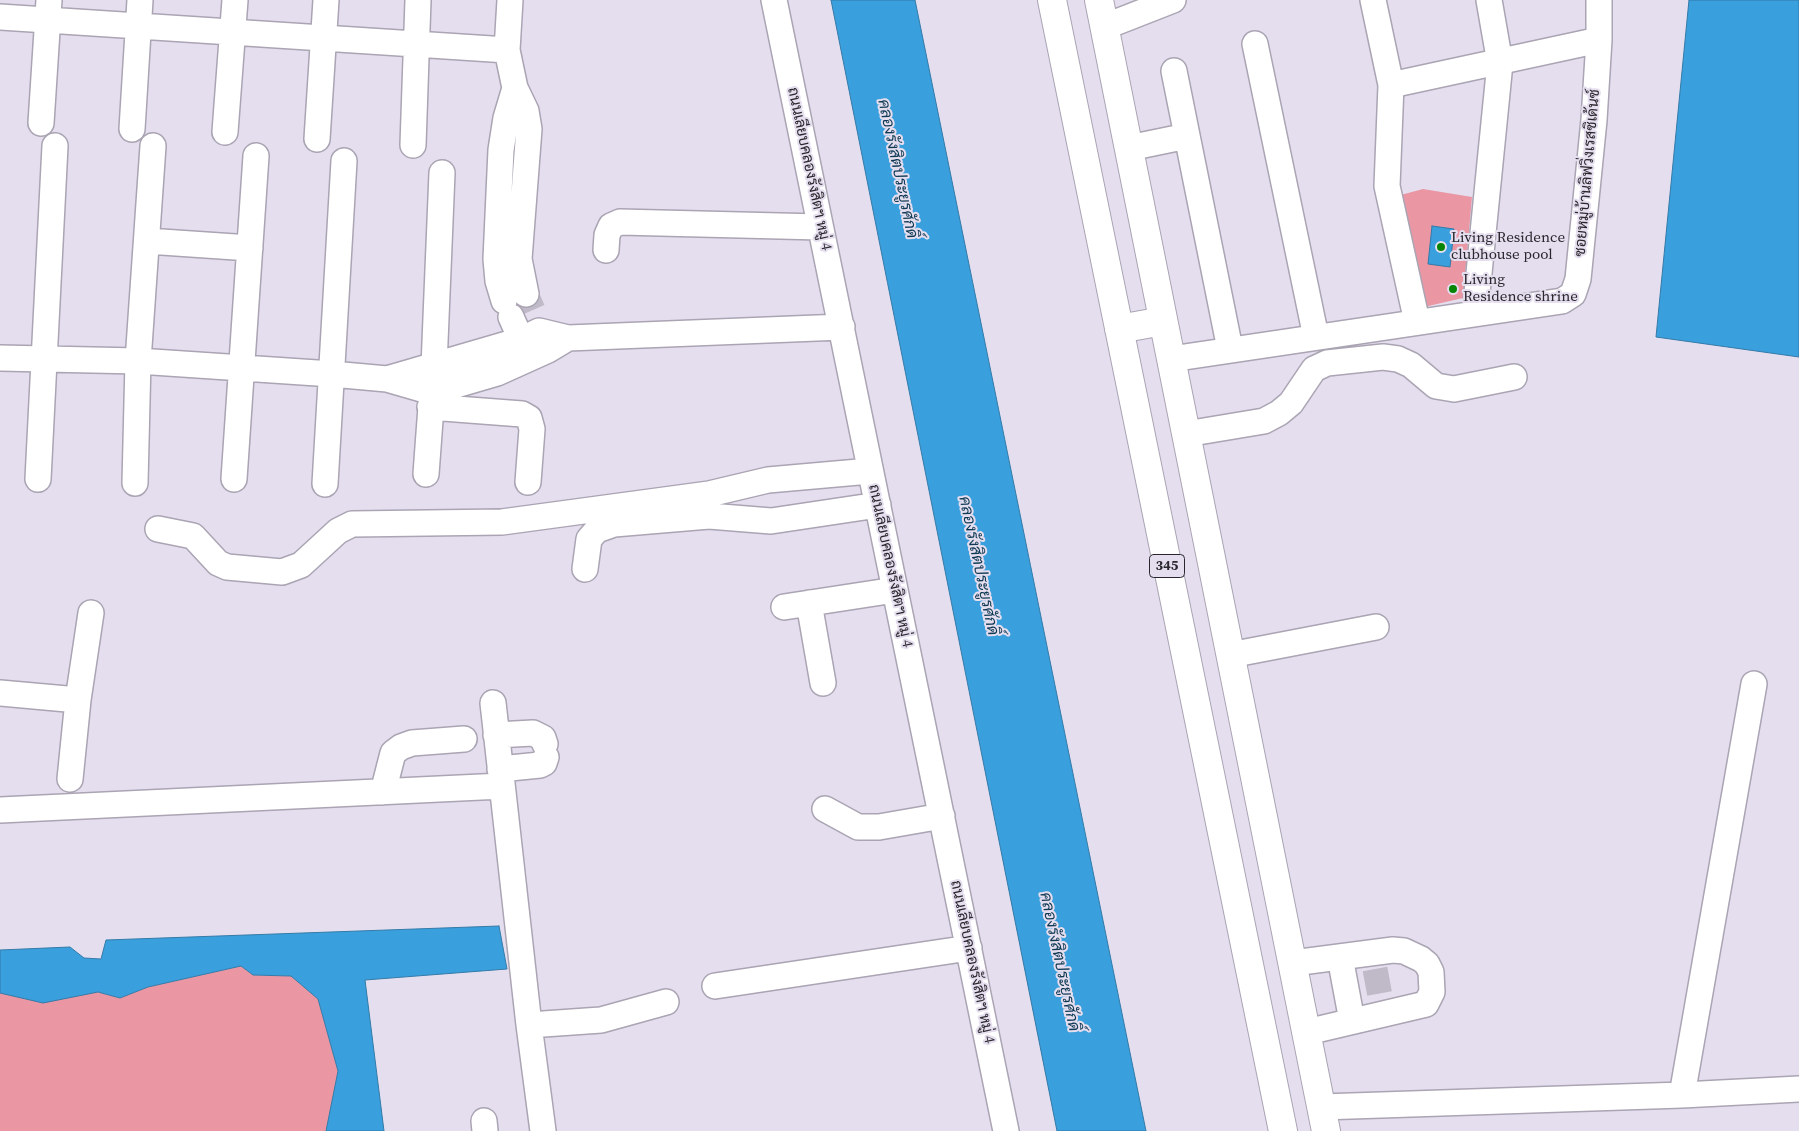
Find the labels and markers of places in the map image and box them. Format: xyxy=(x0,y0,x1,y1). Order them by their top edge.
place label: Living Residence clubhouse pool xyxy=(1451,229,1565,264)
marker: Living Residence clubhouse pool xyxy=(1435,241,1447,253)
place label: Living Residence shrine xyxy=(1463,271,1578,306)
marker: Living Residence shrine xyxy=(1447,283,1459,295)

